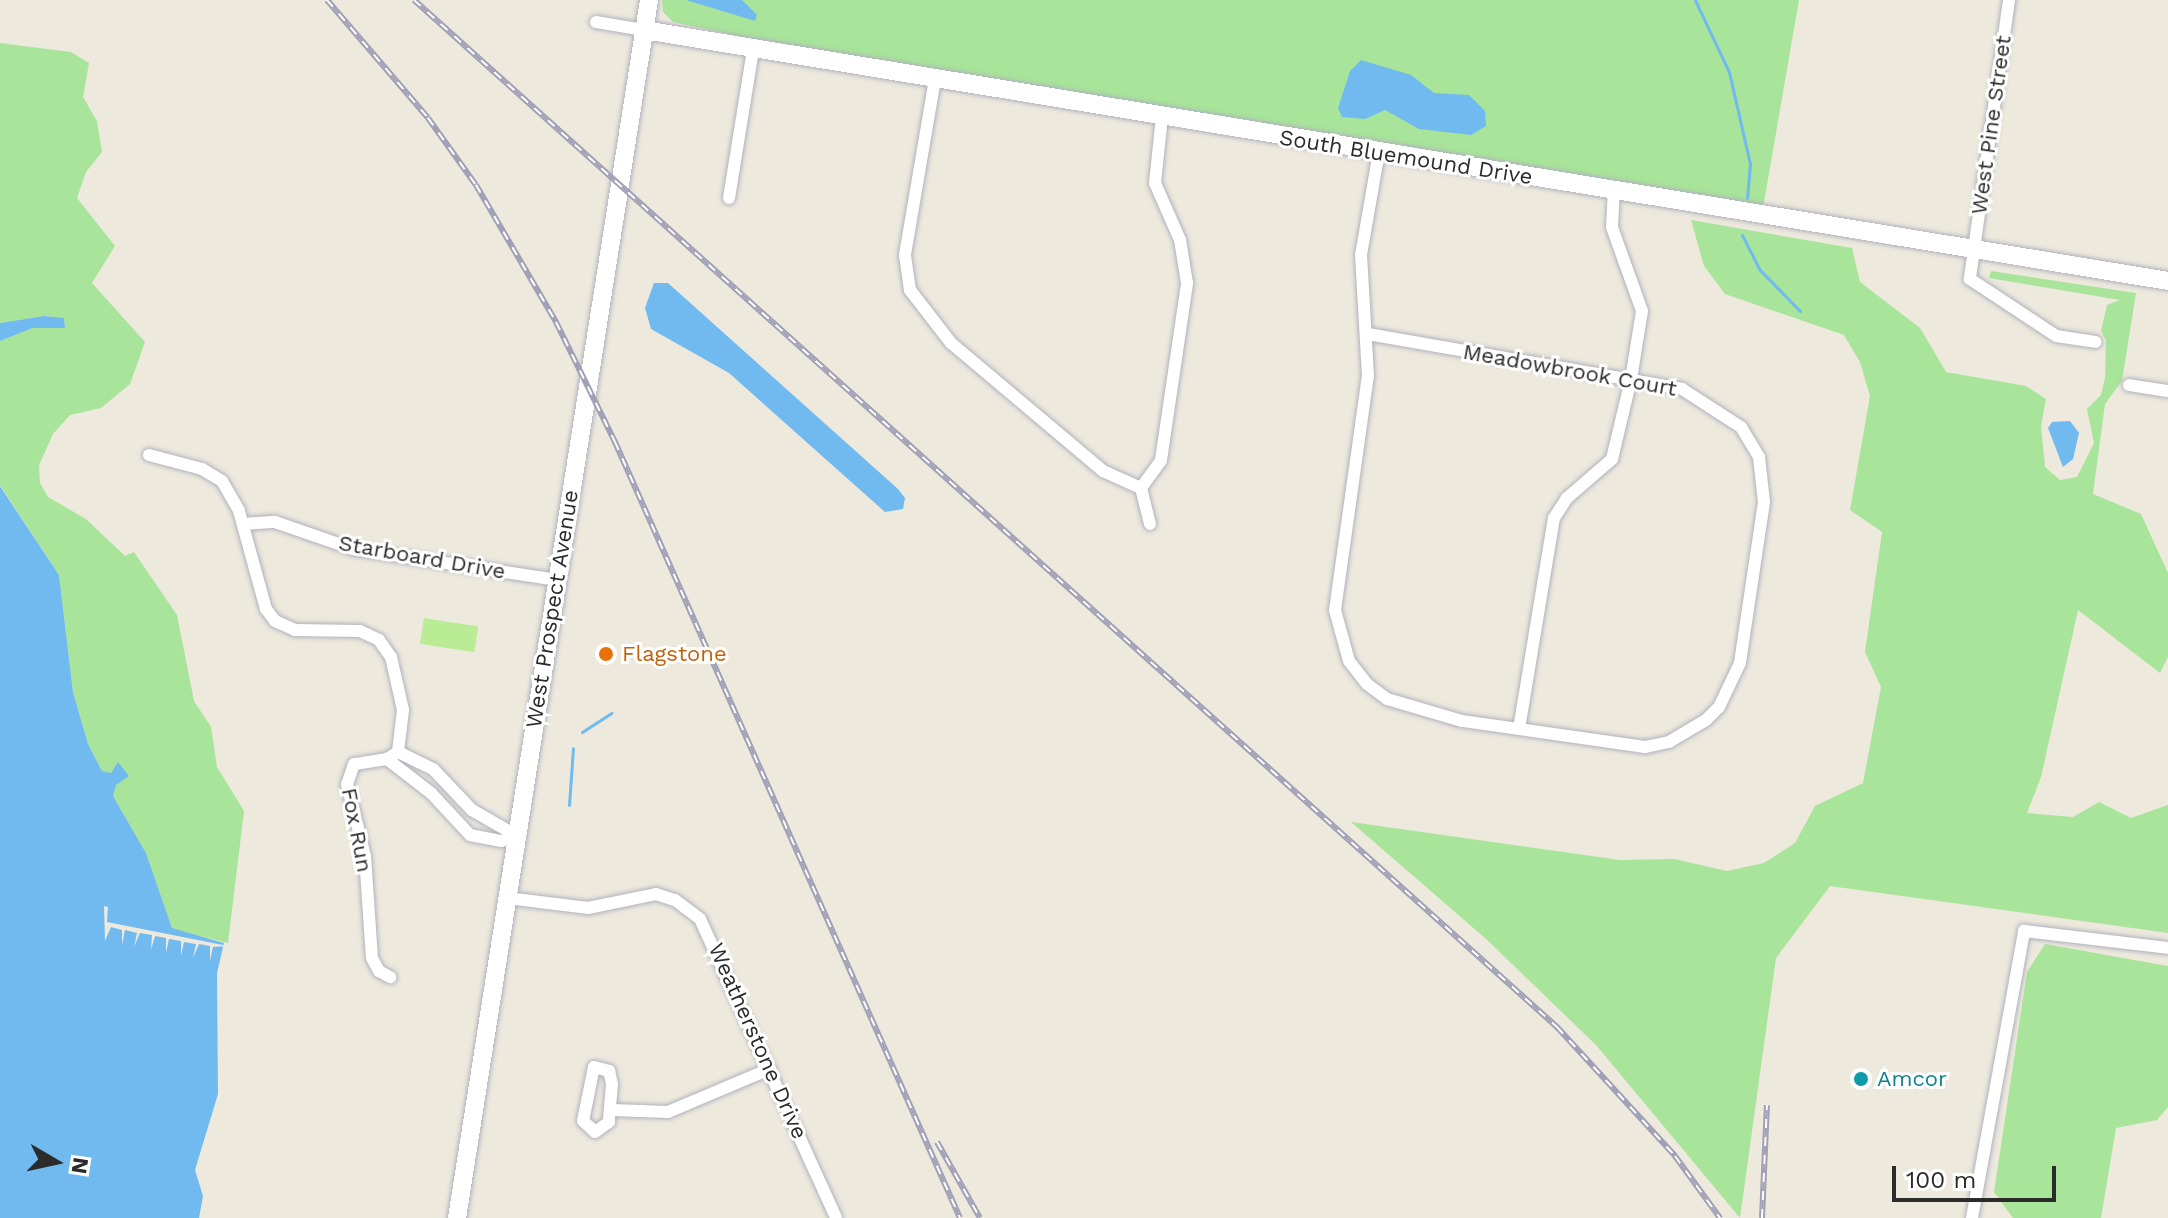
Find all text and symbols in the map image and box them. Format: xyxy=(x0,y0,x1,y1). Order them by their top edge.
street label: West Pine Street xyxy=(1965,34,2017,216)
street label: South Bluemound Drive xyxy=(1278,124,1534,190)
street label: Meadowbrook Court xyxy=(1461,338,1679,402)
street label: West Prospect Avenue xyxy=(520,488,584,730)
street label: Starboard Drive xyxy=(337,529,507,585)
place label: Flagstone xyxy=(622,641,727,667)
marker: Flagstone xyxy=(597,645,615,663)
street label: Fox Run xyxy=(336,785,378,875)
street label: Weatherstone Drive xyxy=(703,939,813,1143)
place label: Amcor xyxy=(1877,1066,1947,1092)
marker: Amcor xyxy=(1852,1070,1870,1088)
north arrow xyxy=(16,1122,96,1202)
scale bar xyxy=(1896,1150,2060,1200)
text: N xyxy=(67,1156,94,1176)
text: 100 m xyxy=(1906,1166,1976,1194)

